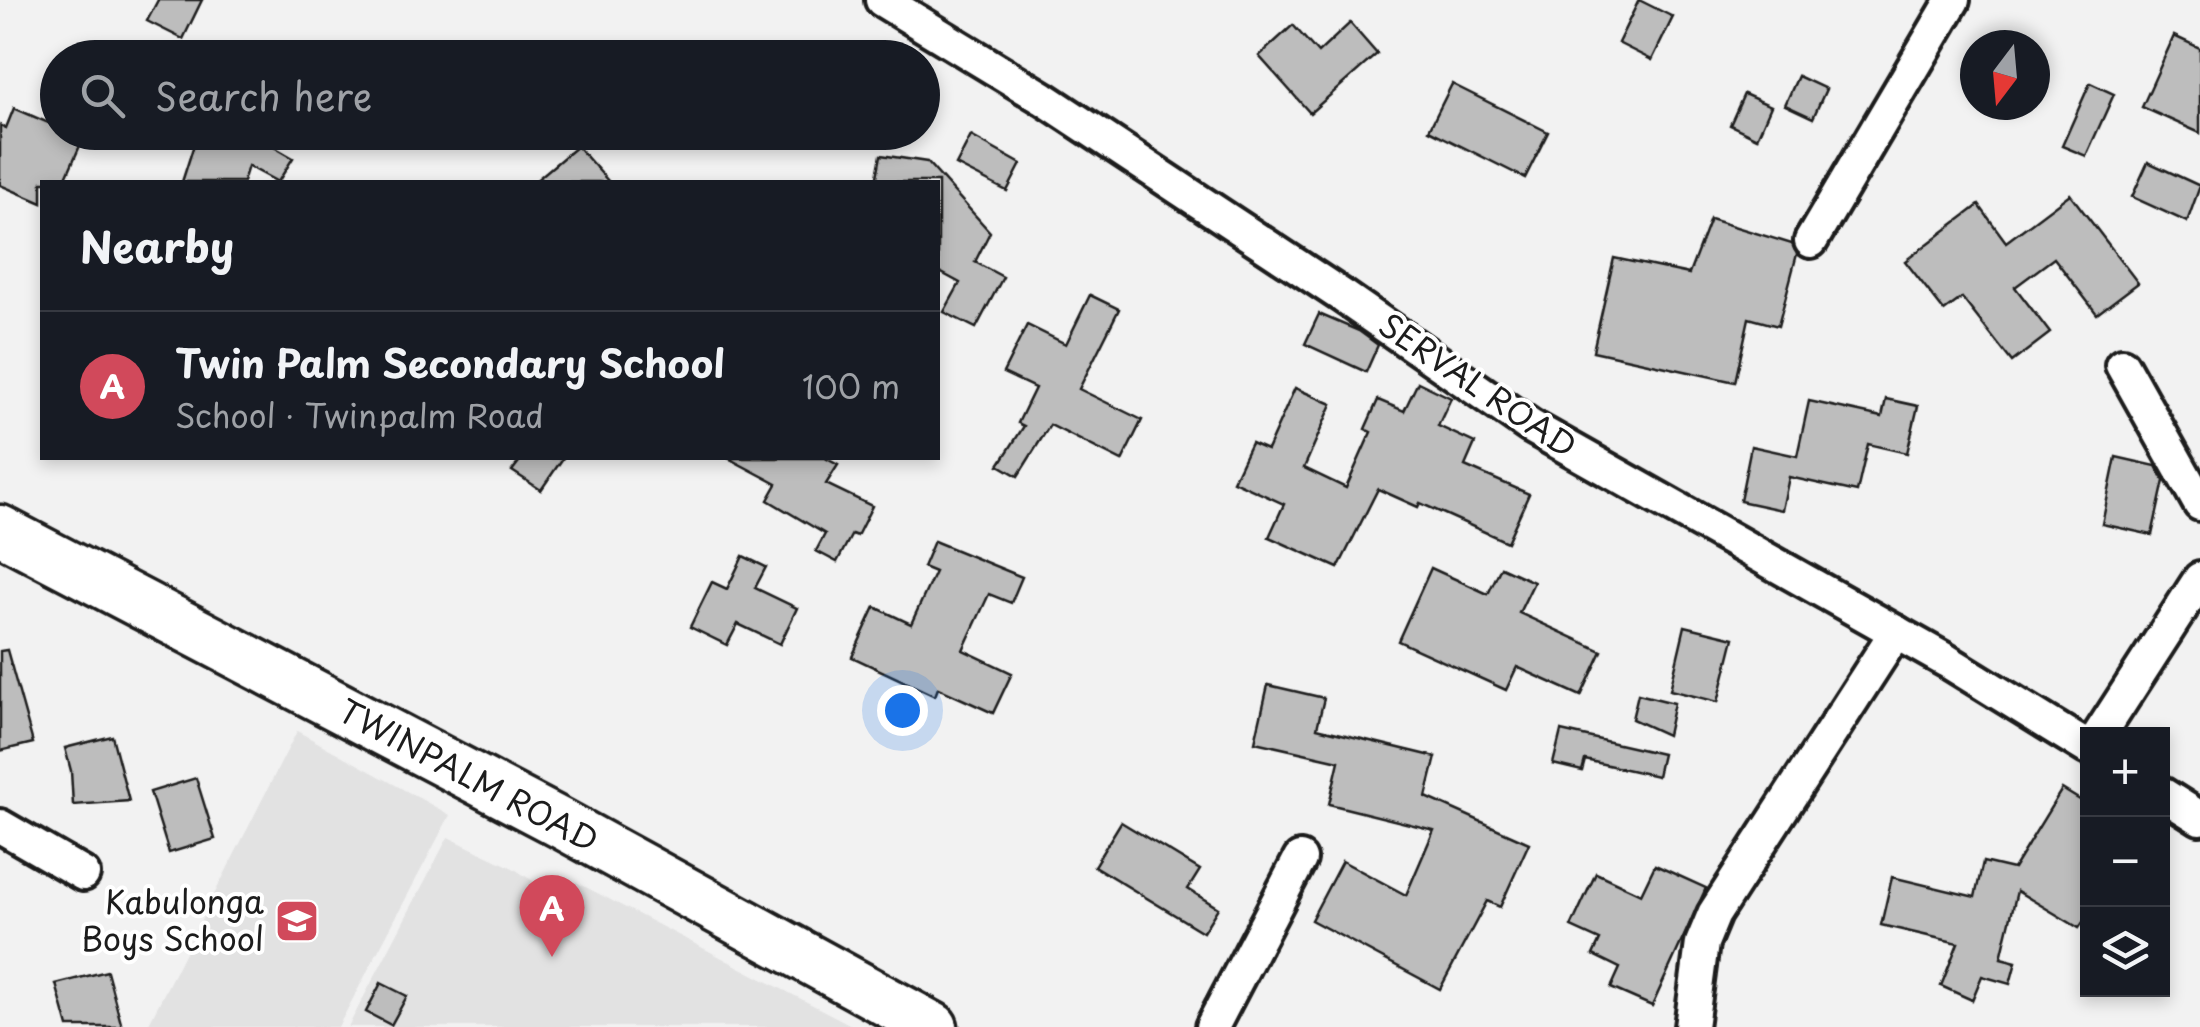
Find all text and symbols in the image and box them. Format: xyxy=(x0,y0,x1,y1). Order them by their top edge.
north arrow xyxy=(1960,30,2050,120)
search box xyxy=(40,40,940,150)
text: Search here xyxy=(155,67,372,124)
icon: search xyxy=(75,68,130,123)
text: Nearby xyxy=(80,214,234,277)
street label: SERVAL ROAD xyxy=(1369,300,1587,468)
text: Twin Palm Secondary School xyxy=(175,334,725,391)
text: A xyxy=(100,362,125,410)
text: 100 m xyxy=(802,362,900,410)
text: School · Twinpalm Road xyxy=(175,391,544,439)
your location xyxy=(877,685,928,736)
street label: TWINPALM ROAD xyxy=(331,686,607,863)
map controls xyxy=(2080,727,2170,997)
button: + xyxy=(2080,727,2170,817)
button: − xyxy=(2080,817,2170,907)
pin: A xyxy=(520,874,584,957)
place label: Kabulonga Boys School xyxy=(81,877,264,962)
school or university icon: Kabulonga Boys School xyxy=(274,898,320,944)
button: layers xyxy=(2080,907,2170,997)

